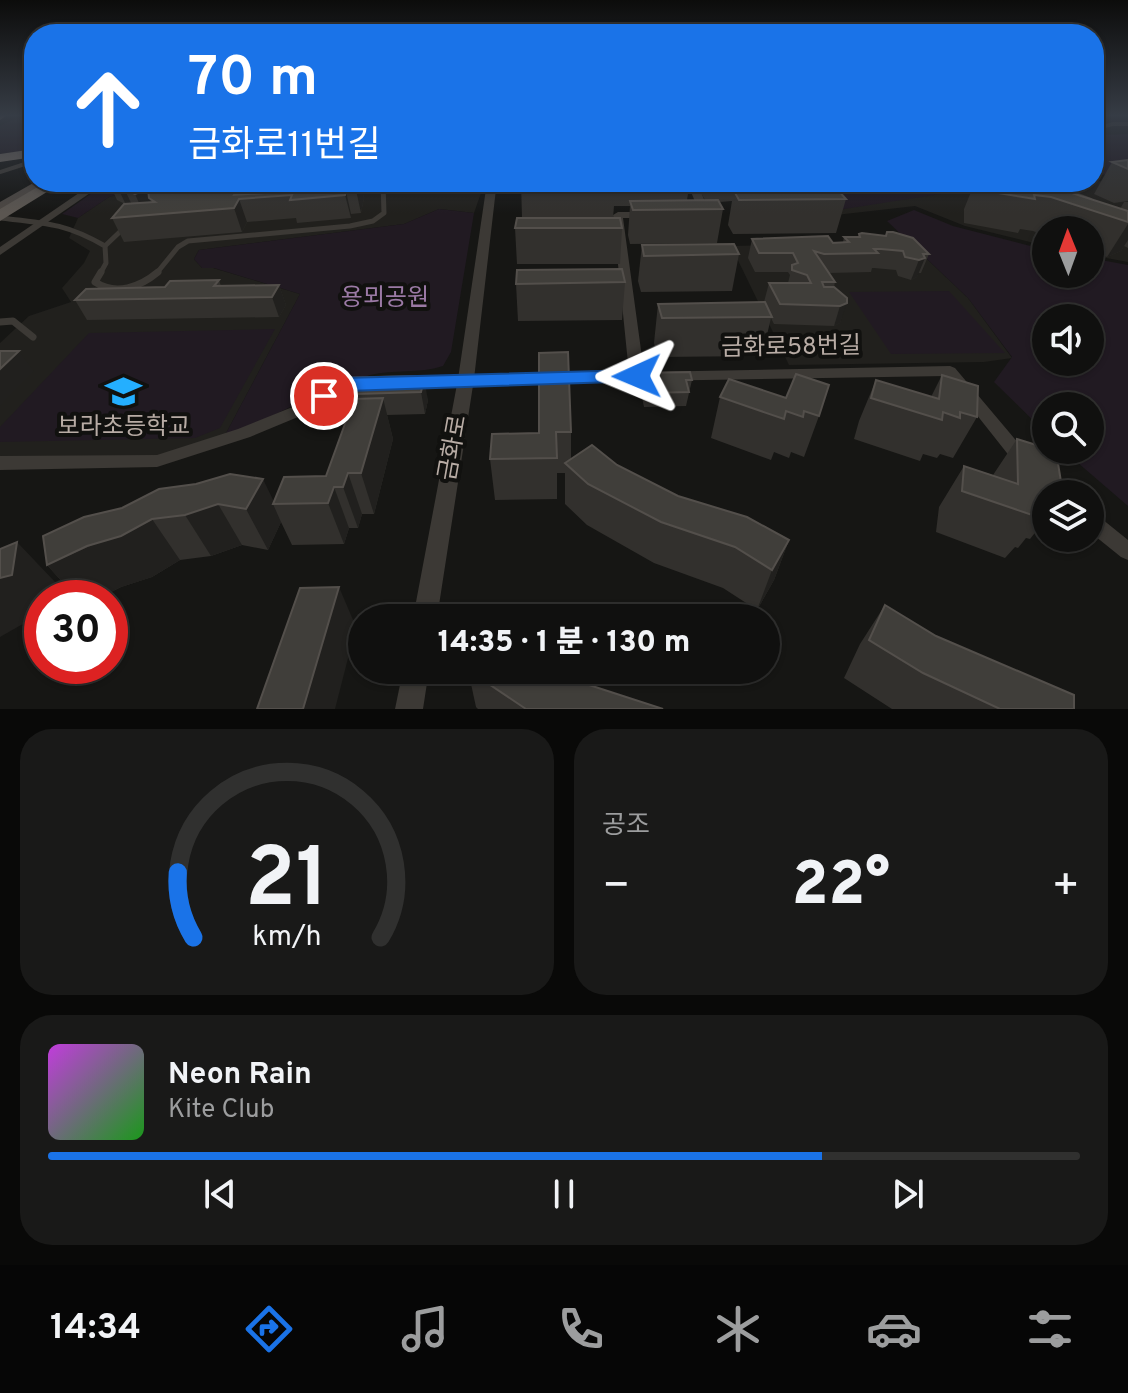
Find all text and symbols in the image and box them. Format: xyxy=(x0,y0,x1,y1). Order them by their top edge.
text: 70 m xyxy=(188,45,318,115)
icon: ahead xyxy=(56,56,160,160)
text: 금화로11번길 xyxy=(188,124,380,170)
north arrow xyxy=(1032,216,1104,288)
map controls xyxy=(1032,216,1104,552)
park label: 용뫼공원 xyxy=(341,284,429,314)
button: sound xyxy=(1032,304,1104,376)
street label: 금화로58번길 xyxy=(721,332,861,364)
position arrow xyxy=(595,334,679,418)
pin xyxy=(290,362,358,430)
school or university icon: 보라초등학교 xyxy=(105,372,143,410)
icon: arrive xyxy=(302,374,346,418)
button: search xyxy=(1032,392,1104,464)
place label: 보라초등학교 xyxy=(58,413,190,443)
street label: 금화로 xyxy=(433,413,475,483)
button: layers xyxy=(1032,480,1104,552)
speed limit sign: 30 xyxy=(24,580,128,684)
text: 14:35 · 1 분 · 130 m xyxy=(438,625,690,662)
text: 공조 xyxy=(602,810,650,843)
text: 21 xyxy=(245,831,329,936)
text: 22° xyxy=(792,850,890,926)
text: − xyxy=(602,860,630,916)
text: + xyxy=(1052,860,1080,916)
text: km/h xyxy=(252,920,322,956)
text: Neon Rain xyxy=(168,1057,312,1094)
text: Kite Club xyxy=(168,1094,274,1127)
icon: previous xyxy=(198,1172,242,1216)
icon: pause xyxy=(542,1172,586,1216)
icon: next xyxy=(886,1172,930,1216)
icon: directions xyxy=(241,1301,297,1357)
icon: music xyxy=(397,1301,453,1357)
icon: phone xyxy=(553,1301,609,1357)
icon: climate xyxy=(710,1301,766,1357)
icon: car xyxy=(866,1301,922,1357)
icon: filters xyxy=(1022,1301,1078,1357)
text: 14:34 xyxy=(50,1306,141,1352)

